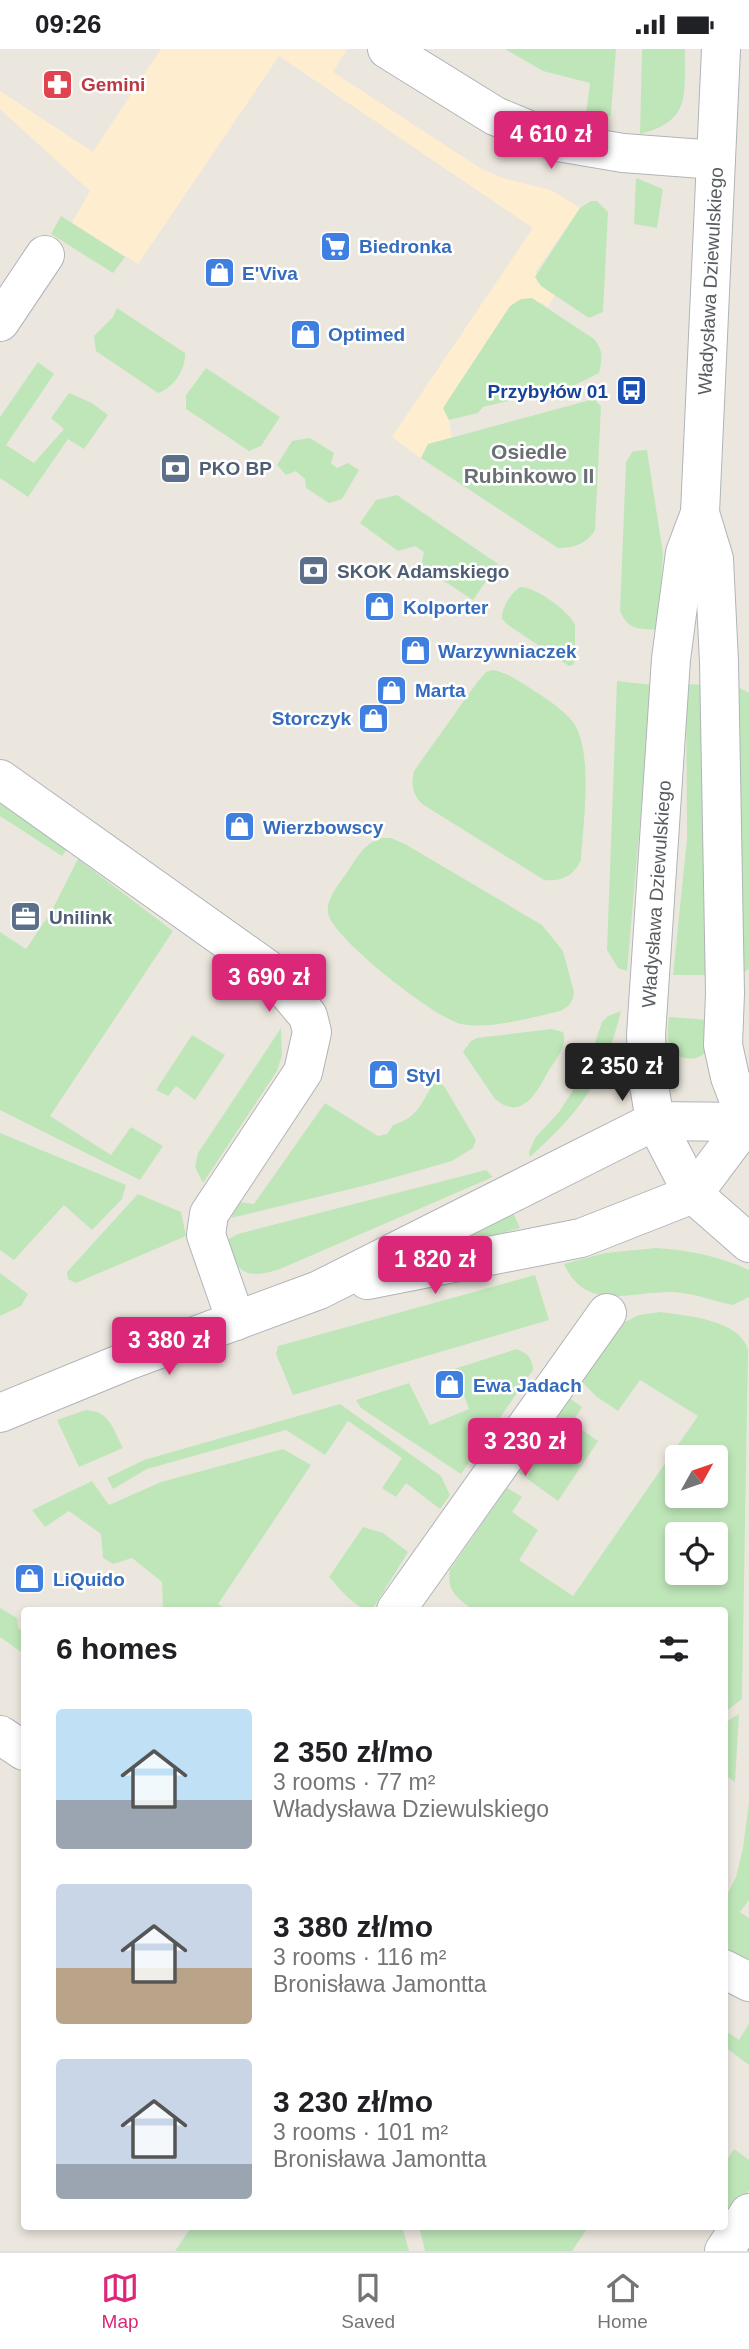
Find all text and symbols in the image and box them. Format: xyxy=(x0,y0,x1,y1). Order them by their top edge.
text: 09:26 xyxy=(35,9,102,39)
pharmacy icon: Gemini xyxy=(41,67,75,101)
place label: Gemini xyxy=(81,74,145,95)
pin: 4 610 zł xyxy=(479,111,623,171)
text: 4 610 zł xyxy=(510,121,592,147)
street label: Władysława Dziewulskiego xyxy=(694,167,727,395)
supermarket icon: Biedronka xyxy=(319,229,353,263)
place label: Biedronka xyxy=(359,236,452,257)
shop icon: E'Viva xyxy=(202,256,236,290)
place label: E'Viva xyxy=(242,263,298,284)
shop icon: Optimed xyxy=(288,317,322,351)
place label: Optimed xyxy=(328,324,405,345)
bus stop icon: Przybyłów 01 xyxy=(614,374,648,408)
place label: Przybyłów 01 xyxy=(488,381,608,402)
district label: Osiedle Rubinkowo II xyxy=(464,440,594,487)
bank icon: PKO BP xyxy=(159,451,193,485)
place label: PKO BP xyxy=(199,458,272,479)
bank icon: SKOK Adamskiego xyxy=(297,554,331,588)
place label: SKOK Adamskiego xyxy=(337,561,509,582)
shop icon: Kolporter xyxy=(363,590,397,624)
place label: Kolporter xyxy=(403,597,489,618)
shop icon: Warzywniaczek xyxy=(398,634,432,668)
place label: Warzywniaczek xyxy=(438,641,577,662)
shop icon: Marta xyxy=(375,673,409,707)
place label: Marta xyxy=(415,680,466,701)
shop icon: Storczyk xyxy=(357,701,391,735)
place label: Storczyk xyxy=(272,708,351,729)
street label: Władysława Dziewulskiego xyxy=(638,780,675,1009)
shop icon: Wierzbowscy xyxy=(223,810,257,844)
place label: Wierzbowscy xyxy=(263,817,384,838)
office icon: Unilink xyxy=(9,900,43,934)
place label: Unilink xyxy=(49,907,113,928)
pin: 3 690 zł xyxy=(197,955,341,1014)
text: 3 690 zł xyxy=(228,964,310,990)
pin: 2 350 zł xyxy=(550,1044,694,1103)
text: 2 350 zł xyxy=(581,1053,663,1079)
shop icon: Styl xyxy=(366,1058,400,1092)
place label: Styl xyxy=(406,1065,441,1086)
pin: 1 820 zł xyxy=(363,1237,507,1296)
text: 1 820 zł xyxy=(394,1246,476,1272)
pin: 3 380 zł xyxy=(97,1317,241,1377)
text: 3 380 zł xyxy=(128,1327,210,1353)
shop icon: Ewa Jadach xyxy=(433,1368,467,1402)
place label: Ewa Jadach xyxy=(473,1375,582,1396)
pin: 3 230 zł xyxy=(453,1419,597,1478)
text: 3 230 zł xyxy=(484,1428,566,1454)
north arrow xyxy=(665,1445,728,1509)
map controls xyxy=(665,1445,728,1585)
button: locate xyxy=(665,1522,728,1585)
shop icon: LiQuido xyxy=(13,1562,47,1596)
place label: LiQuido xyxy=(53,1569,125,1590)
icon: filters xyxy=(655,1630,693,1668)
text: 6 homes xyxy=(56,1632,178,1665)
text: 2 350 zł/mo xyxy=(273,1735,433,1768)
icon: home xyxy=(112,1737,196,1821)
text: 3 rooms · 77 m² xyxy=(273,1769,435,1795)
text: Władysława Dziewulskiego xyxy=(273,1796,549,1822)
text: 3 380 zł/mo xyxy=(273,1910,433,1943)
icon: home xyxy=(112,1912,196,1996)
text: 3 rooms · 116 m² xyxy=(273,1944,446,1970)
text: Bronisława Jamontta xyxy=(273,1971,487,1997)
text: 3 230 zł/mo xyxy=(273,2085,433,2118)
icon: home xyxy=(112,2087,196,2171)
text: 3 rooms · 101 m² xyxy=(273,2119,448,2145)
text: Bronisława Jamontta xyxy=(273,2146,487,2172)
tab: Map xyxy=(101,2269,139,2333)
tab: Saved xyxy=(341,2269,395,2333)
tab: Home xyxy=(597,2269,648,2333)

